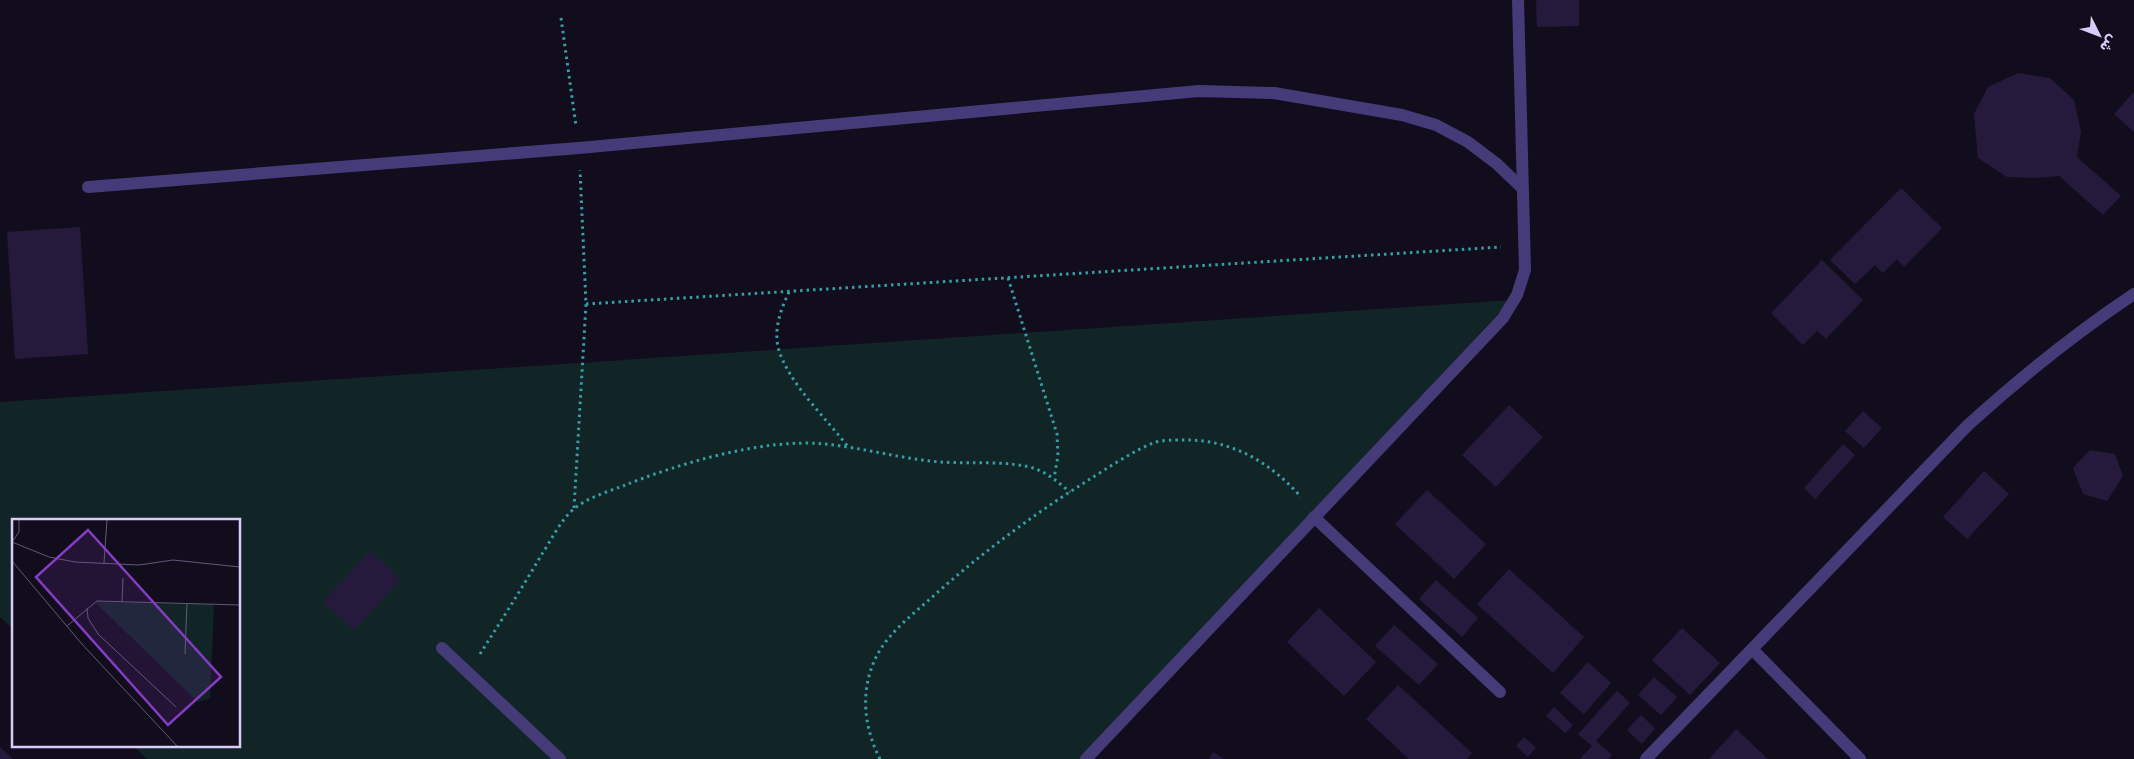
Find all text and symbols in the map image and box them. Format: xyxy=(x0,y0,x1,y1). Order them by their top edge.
north arrow xyxy=(2074,10,2124,60)
text: ش xyxy=(2096,31,2121,56)
inset map xyxy=(12,519,240,746)

